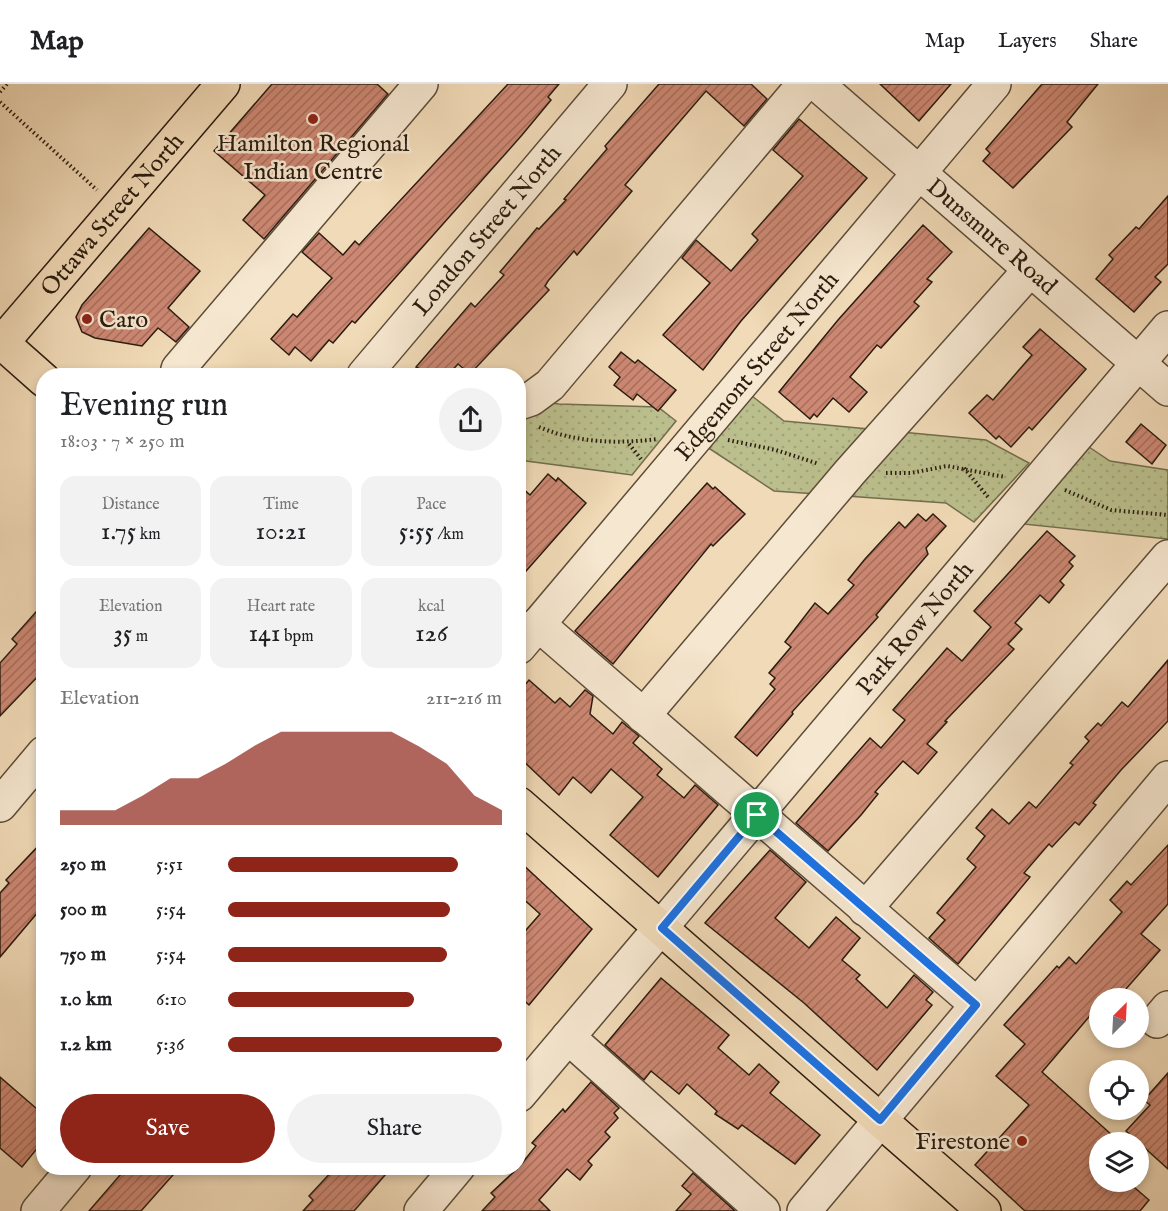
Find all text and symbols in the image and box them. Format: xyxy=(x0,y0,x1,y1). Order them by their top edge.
text: Map xyxy=(30,24,84,59)
text: Map xyxy=(925,28,965,55)
text: Layers xyxy=(998,28,1057,55)
text: Share xyxy=(1090,28,1138,55)
marker: Hamilton Regional Indian Centre xyxy=(306,112,320,126)
street label: Ottawa Street North xyxy=(34,127,192,303)
place label: Hamilton Regional Indian Centre xyxy=(217,129,410,188)
street label: London Street North xyxy=(407,139,569,323)
street label: Dunsmure Road xyxy=(919,172,1063,303)
street label: Edgemont Street North xyxy=(669,265,846,468)
place label: Caro xyxy=(99,305,148,336)
marker: Caro xyxy=(80,312,94,326)
text: Evening run xyxy=(60,385,228,427)
button: share xyxy=(439,388,502,451)
text: 18:03 · 7 × 250 m xyxy=(60,429,185,454)
text: Distance xyxy=(102,495,160,515)
text: Time xyxy=(263,495,299,515)
text: Pace xyxy=(416,495,446,515)
text: 1.75 xyxy=(101,515,136,548)
text: 10:21 xyxy=(255,515,307,548)
text: 5:55 xyxy=(399,515,434,548)
text: km xyxy=(136,525,161,545)
text: /km xyxy=(434,525,464,545)
street label: Park Row North xyxy=(850,555,981,702)
text: Elevation xyxy=(99,597,162,617)
text: Heart rate xyxy=(247,597,315,617)
text: kcal xyxy=(418,597,445,617)
text: 35 xyxy=(113,617,132,650)
text: 141 xyxy=(248,617,281,650)
text: 126 xyxy=(415,617,448,650)
text: m xyxy=(132,627,148,647)
text: bpm xyxy=(281,627,314,647)
text: Elevation xyxy=(60,686,139,711)
text: 211–216 m xyxy=(426,686,502,711)
pin xyxy=(731,789,782,840)
icon: arrive xyxy=(740,798,773,831)
text: 250 m xyxy=(60,852,106,877)
text: 5:51 xyxy=(156,852,183,877)
text: 500 m xyxy=(60,897,107,922)
text: 5:54 xyxy=(156,897,185,922)
text: 750 m xyxy=(60,942,106,967)
text: 5:54 xyxy=(156,942,185,967)
text: 1.0 km xyxy=(60,987,112,1012)
text: 6:10 xyxy=(156,987,187,1012)
north arrow xyxy=(1089,988,1149,1048)
map controls xyxy=(1089,988,1149,1192)
text: 1.2 km xyxy=(60,1032,112,1057)
text: 5:36 xyxy=(156,1032,184,1057)
button: locate xyxy=(1089,1060,1149,1120)
button: Save xyxy=(60,1094,275,1163)
button: Share xyxy=(287,1094,502,1163)
place label: Firestone xyxy=(915,1127,1010,1158)
button: layers xyxy=(1089,1132,1149,1192)
marker: Firestone xyxy=(1015,1134,1029,1148)

